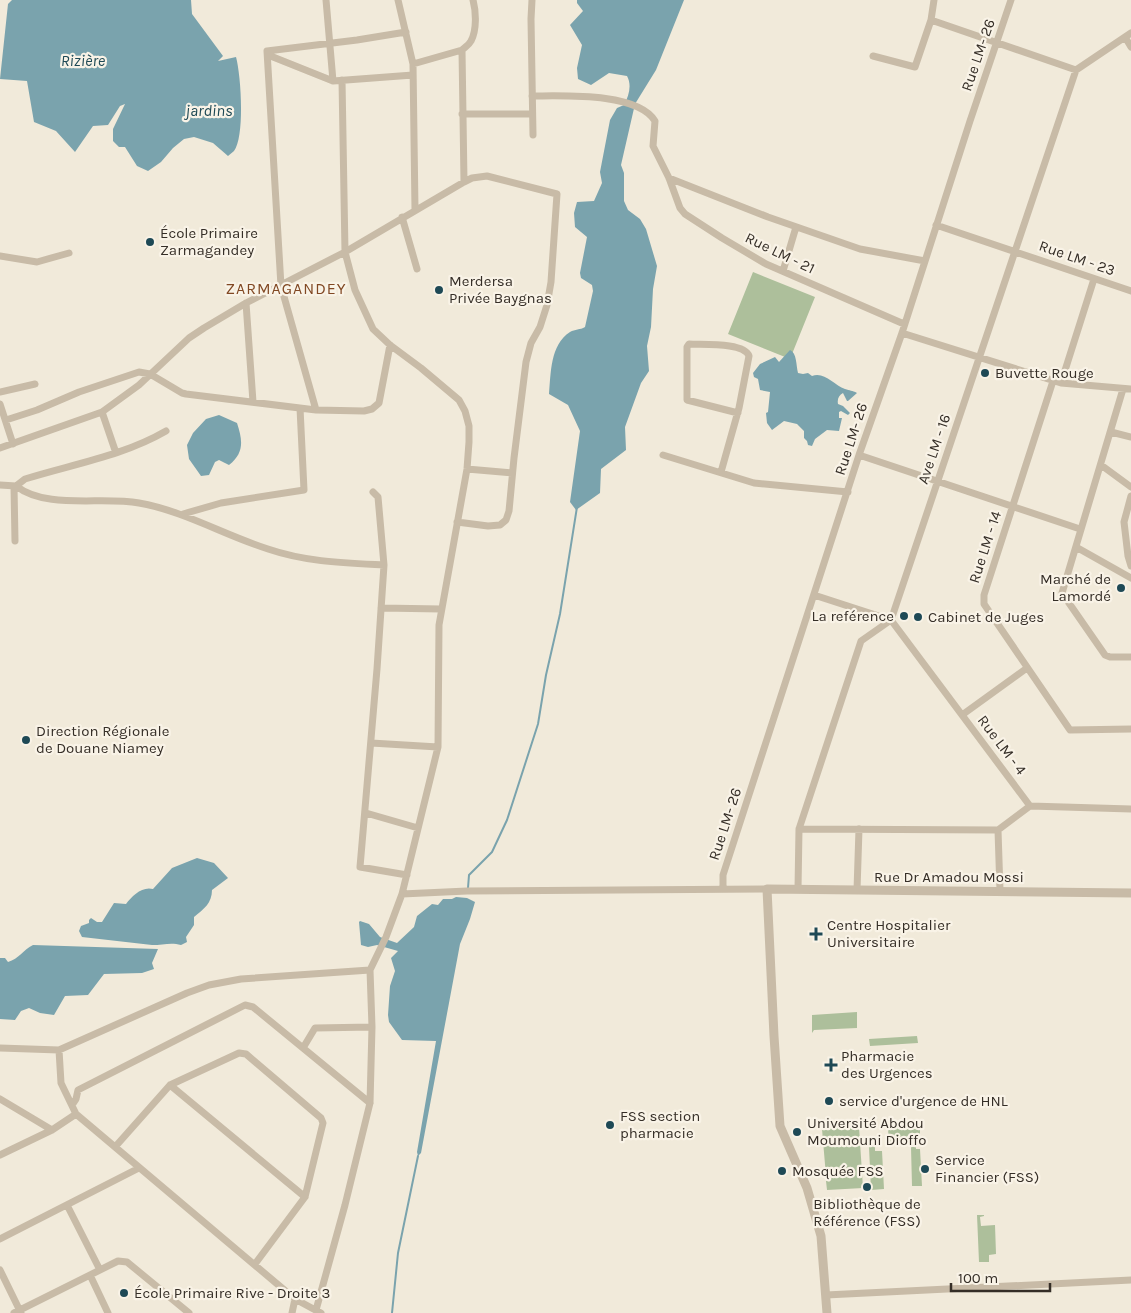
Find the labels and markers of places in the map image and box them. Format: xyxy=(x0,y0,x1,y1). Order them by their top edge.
place label: École Primaire Zarmagandey xyxy=(160,224,258,259)
marker: École Primaire Zarmagandey xyxy=(144,236,156,248)
place label: Merdersa Privée Baygnas xyxy=(449,272,552,307)
marker: Merdersa Privée Baygnas xyxy=(433,284,445,296)
place label: Buvette Rouge xyxy=(995,364,1094,382)
marker: Buvette Rouge xyxy=(979,367,991,379)
place label: Marché de Lamordé xyxy=(1040,570,1111,605)
marker: Marché de Lamordé xyxy=(1115,582,1127,594)
place label: La reférence xyxy=(812,607,894,625)
place label: Cabinet de Juges xyxy=(928,608,1044,626)
marker: La reférence xyxy=(898,610,910,622)
marker: Cabinet de Juges xyxy=(912,611,924,623)
place label: Direction Régionale de Douane Niamey xyxy=(36,722,169,757)
marker: Direction Régionale de Douane Niamey xyxy=(20,734,32,746)
place label: Centre Hospitalier Universitaire xyxy=(827,916,951,951)
marker: Centre Hospitalier Universitaire xyxy=(809,927,823,941)
place label: Pharmacie des Urgences xyxy=(841,1047,933,1082)
marker: Pharmacie des Urgences xyxy=(825,1059,837,1071)
place label: service d'urgence de HNL xyxy=(839,1092,1008,1110)
marker: service d'urgence de HNL xyxy=(823,1095,835,1107)
place label: FSS section pharmacie xyxy=(620,1107,700,1142)
place label: Université Abdou Moumouni Dioffo xyxy=(807,1114,926,1149)
marker: FSS section pharmacie xyxy=(604,1119,616,1131)
marker: Université Abdou Moumouni Dioffo xyxy=(791,1126,803,1138)
place label: Service Financier (FSS) xyxy=(935,1151,1039,1186)
place label: Mosquée FSS xyxy=(792,1162,884,1180)
marker: Service Financier (FSS) xyxy=(919,1163,931,1175)
marker: Mosquée FSS xyxy=(776,1165,788,1177)
marker: Bibliothèque de Référence (FSS) xyxy=(861,1181,873,1193)
place label: Bibliothèque de Référence (FSS) xyxy=(813,1195,921,1230)
place label: École Primaire Rive - Droite 3 xyxy=(134,1284,330,1302)
marker: École Primaire Rive - Droite 3 xyxy=(118,1287,130,1299)

